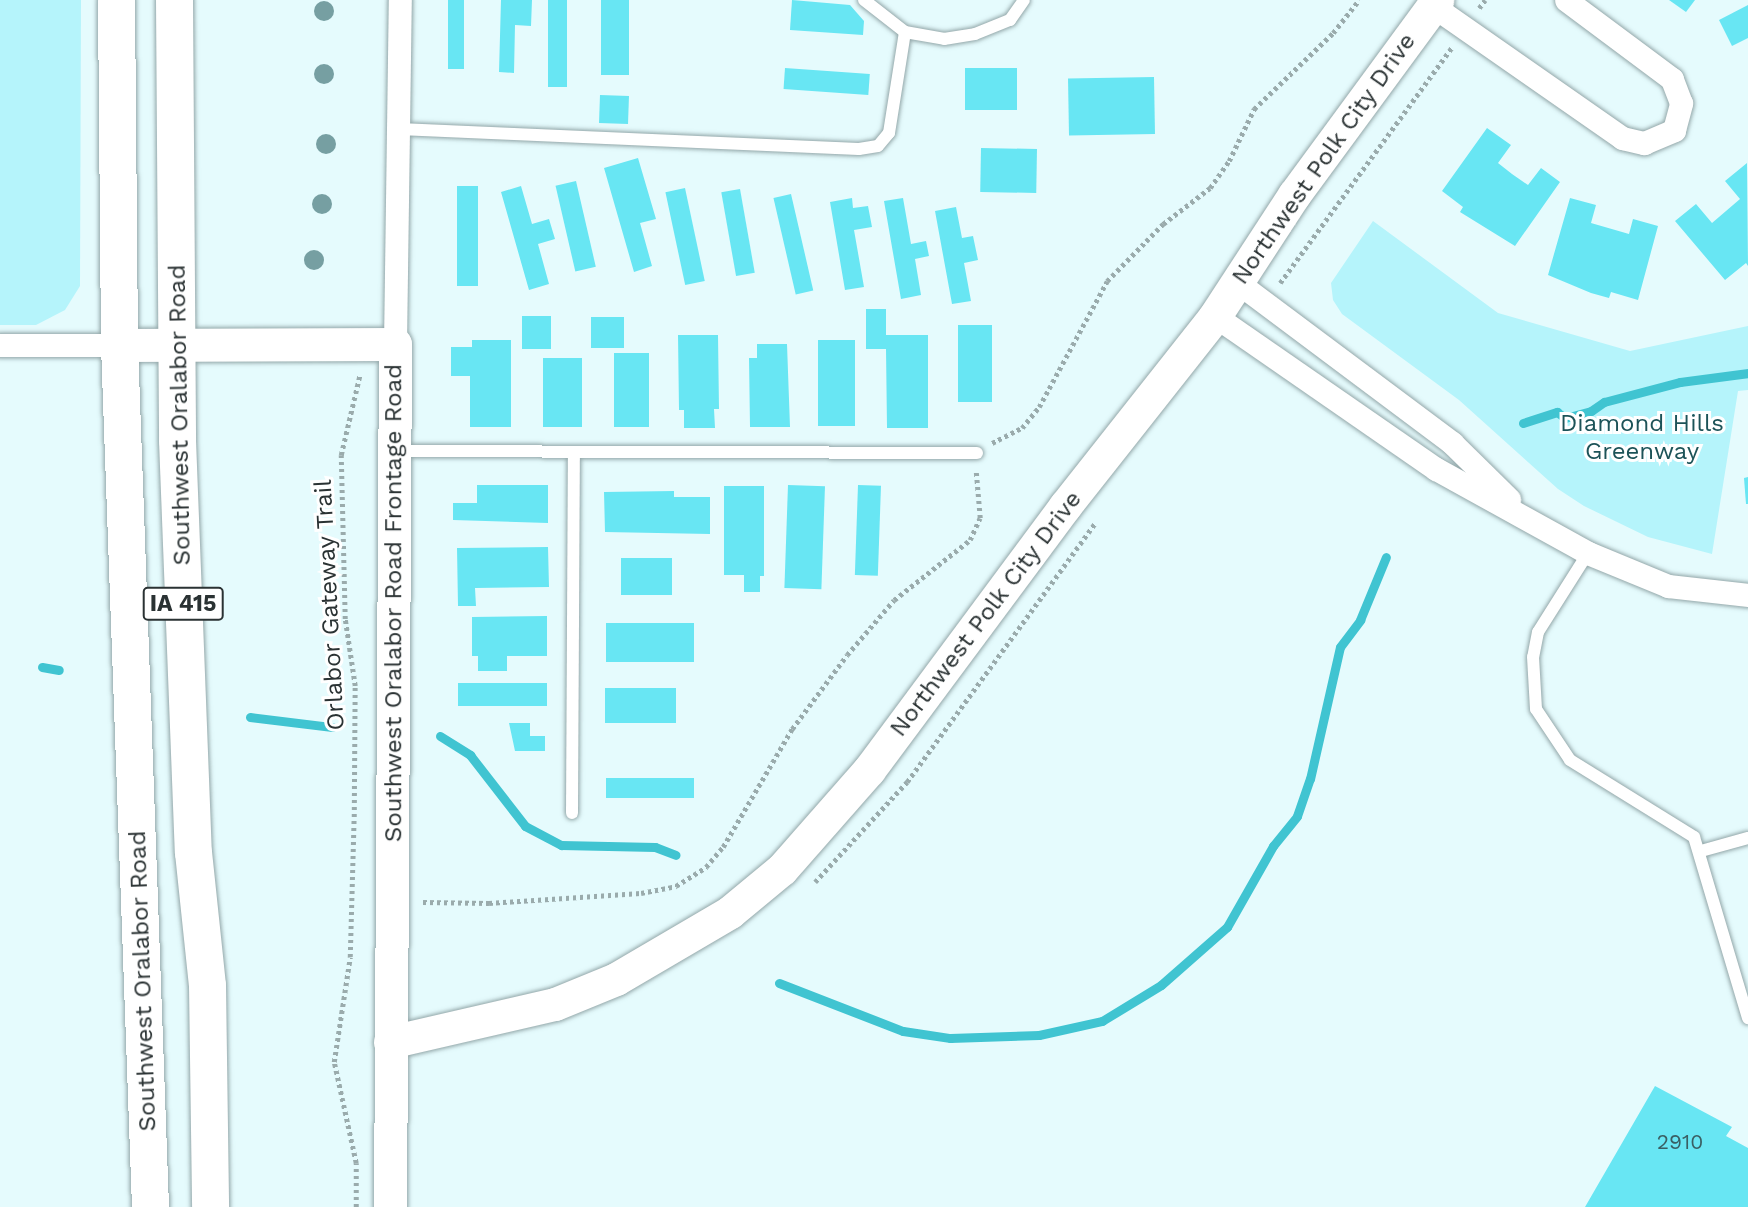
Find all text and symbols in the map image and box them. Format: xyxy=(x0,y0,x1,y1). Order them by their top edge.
street label: Northwest Polk City Drive xyxy=(1226,27,1422,291)
street label: Southwest Oralabor Road xyxy=(163,264,197,566)
street label: Southwest Oralabor Road Frontage Road xyxy=(380,364,408,842)
park label: Diamond Hills Greenway xyxy=(1560,410,1724,466)
street label: Orlabor Gateway Trail xyxy=(309,478,351,732)
street label: Northwest Polk City Drive xyxy=(884,485,1088,743)
road number: IA 415 xyxy=(141,584,225,624)
street label: Southwest Oralabor Road xyxy=(123,830,163,1132)
house number: 2910 xyxy=(1657,1129,1703,1155)

